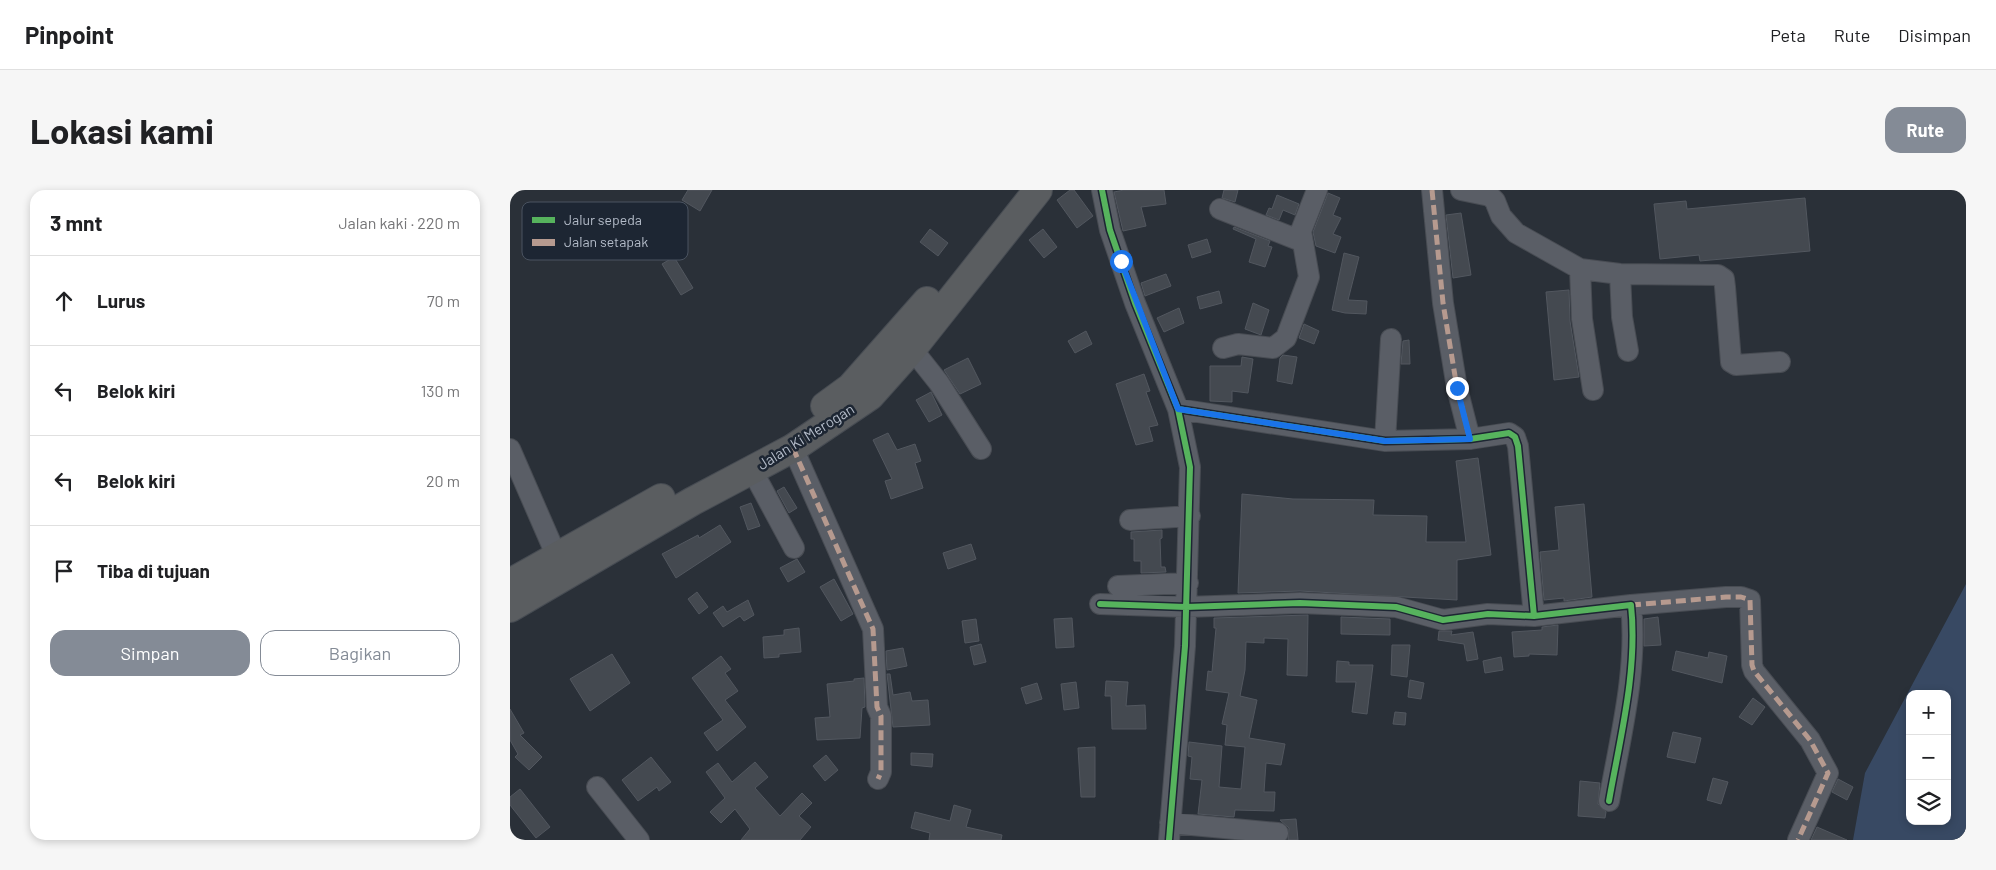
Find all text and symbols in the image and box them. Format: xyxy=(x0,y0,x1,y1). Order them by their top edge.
text: Pinpoint xyxy=(25,20,114,49)
text: Peta xyxy=(1770,24,1806,46)
text: Rute xyxy=(1834,24,1870,46)
text: Disimpan xyxy=(1898,24,1971,46)
button: Rute xyxy=(1885,107,1966,153)
text: Lokasi kami xyxy=(30,109,214,151)
legend xyxy=(522,202,688,260)
text: 3 mnt xyxy=(50,210,103,235)
text: Jalur sepeda xyxy=(564,211,642,228)
text: Jalan kaki · 220 m xyxy=(338,213,460,232)
text: Jalan setapak xyxy=(564,233,648,250)
route start xyxy=(1110,250,1133,273)
icon: ahead xyxy=(50,287,78,315)
text: Lurus xyxy=(97,289,145,312)
text: 70 m xyxy=(427,291,460,310)
icon: left xyxy=(50,377,78,405)
route end xyxy=(1446,377,1469,400)
text: Belok kiri xyxy=(97,379,175,402)
text: 130 m xyxy=(421,381,460,400)
street label: Jalan Ki Merogan xyxy=(754,399,857,473)
icon: left xyxy=(50,467,78,495)
text: Belok kiri xyxy=(97,469,175,492)
text: 20 m xyxy=(426,471,460,490)
icon: arrive xyxy=(50,557,78,585)
text: Tiba di tujuan xyxy=(97,559,210,582)
button: Simpan xyxy=(50,630,250,676)
button: Bagikan xyxy=(260,630,460,676)
map controls xyxy=(1906,690,1951,825)
button: + xyxy=(1906,690,1951,735)
button: − xyxy=(1906,735,1951,780)
button: layers xyxy=(1906,780,1951,825)

